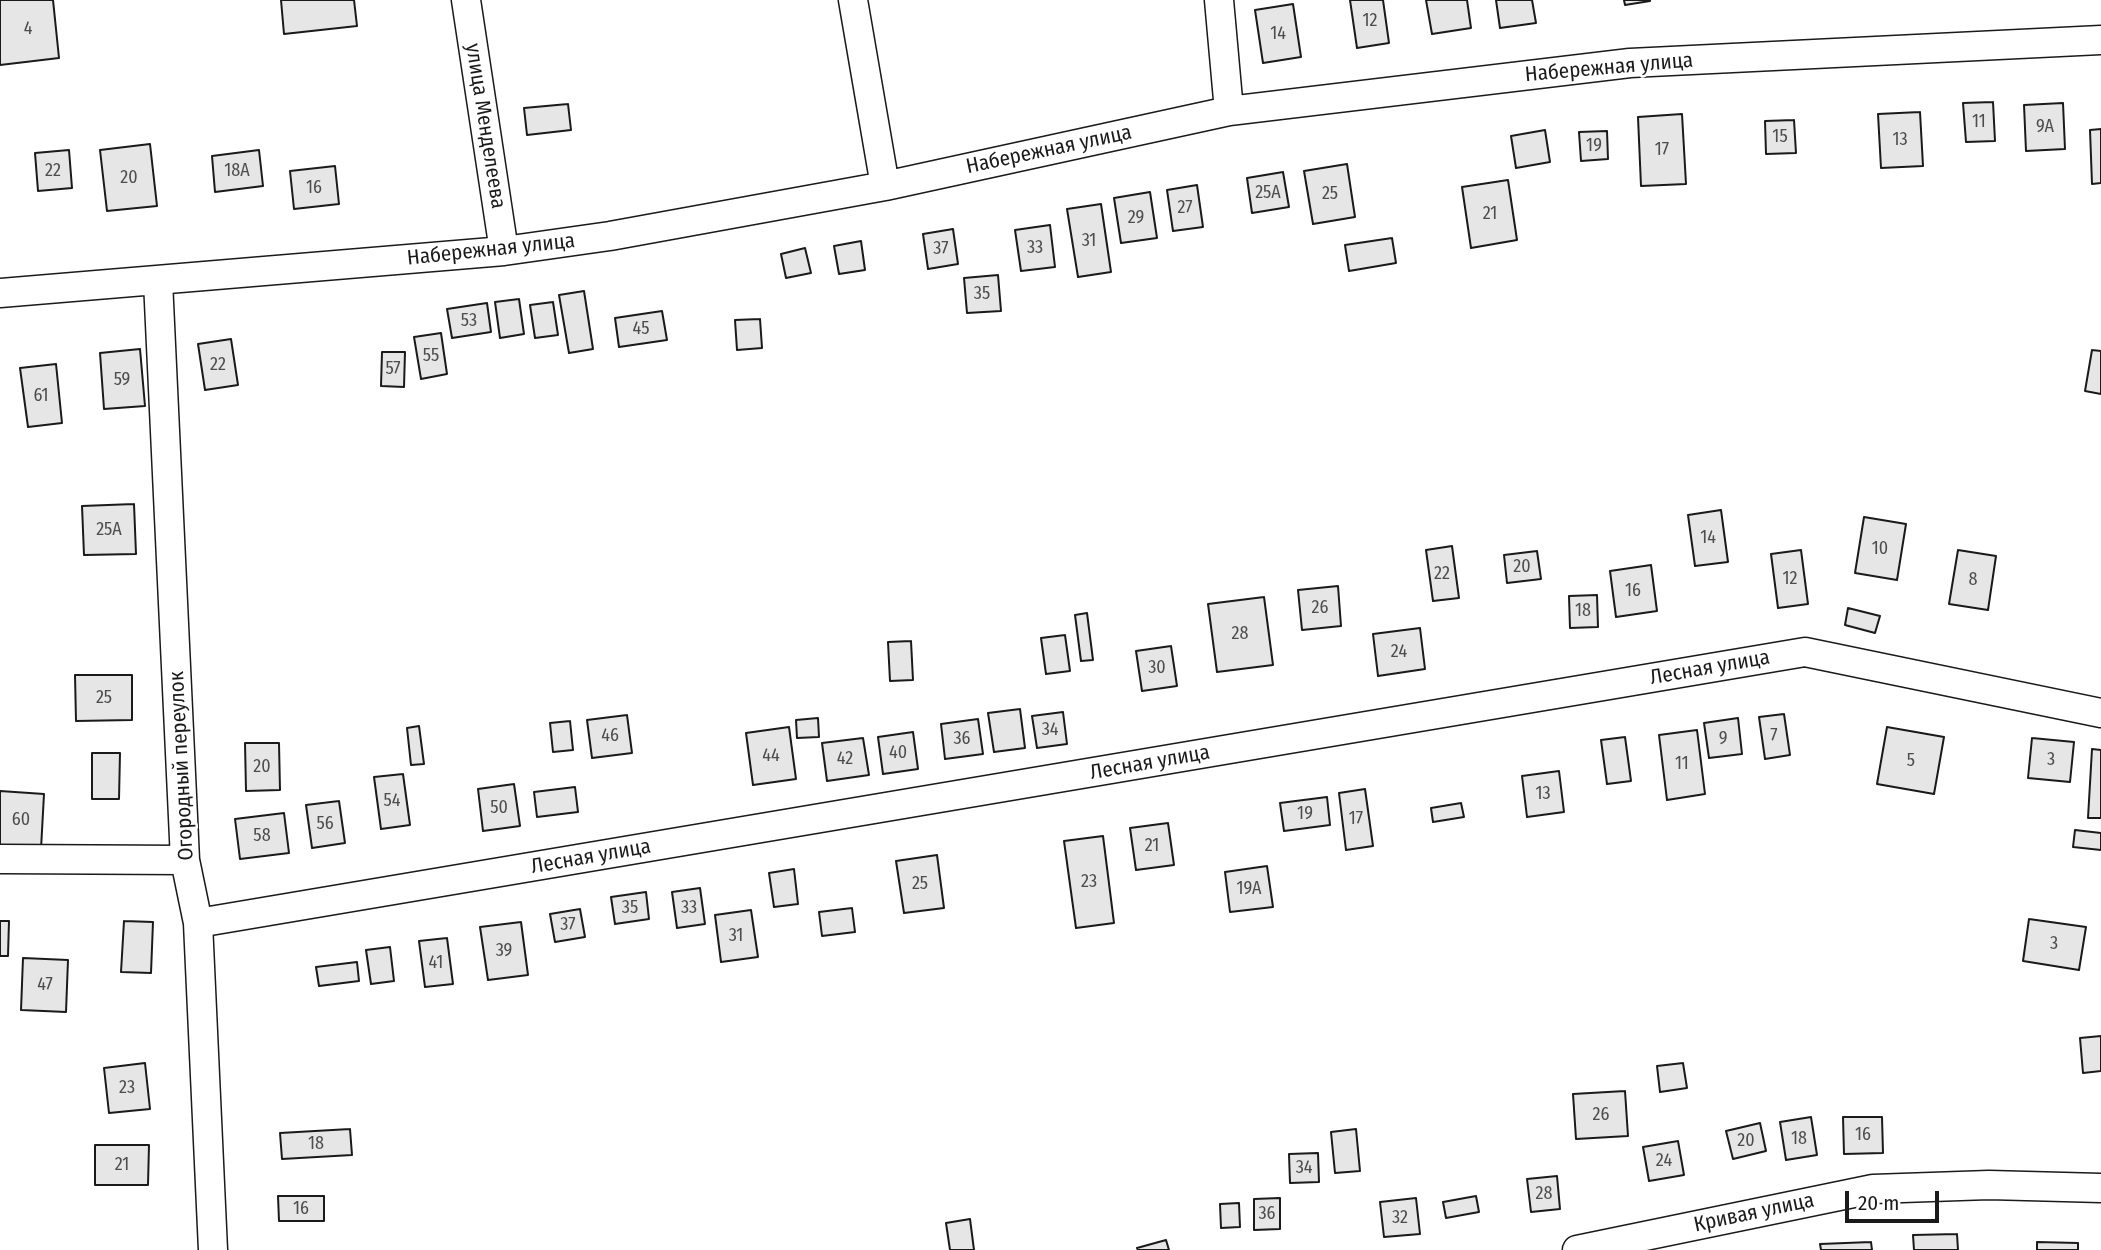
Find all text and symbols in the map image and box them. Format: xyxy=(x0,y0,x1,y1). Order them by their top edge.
house number: 12 xyxy=(1363,10,1377,32)
house number: 4 xyxy=(24,18,32,40)
house number: 14 xyxy=(1270,23,1286,45)
street label: улица Менделеева xyxy=(459,42,511,210)
street label: Набережная улица xyxy=(1524,48,1694,88)
house number: 11 xyxy=(1972,111,1986,133)
house number: 9А xyxy=(2036,116,2054,138)
street label: Набережная улица xyxy=(964,120,1134,180)
house number: 15 xyxy=(1772,126,1788,148)
house number: 13 xyxy=(1892,129,1908,151)
house number: 19 xyxy=(1586,135,1602,157)
house number: 17 xyxy=(1655,139,1669,161)
house number: 22 xyxy=(45,160,61,182)
house number: 18А xyxy=(224,160,250,182)
house number: 20 xyxy=(120,167,138,189)
house number: 16 xyxy=(306,177,322,199)
house number: 25А xyxy=(1255,182,1281,204)
house number: 25 xyxy=(1322,183,1338,205)
house number: 27 xyxy=(1177,197,1193,219)
house number: 21 xyxy=(1483,203,1497,225)
house number: 29 xyxy=(1128,207,1144,229)
street label: Набережная улица xyxy=(406,229,576,271)
house number: 31 xyxy=(1082,230,1096,252)
house number: 33 xyxy=(1027,237,1043,259)
house number: 37 xyxy=(933,238,949,260)
house number: 35 xyxy=(974,283,990,305)
house number: 53 xyxy=(461,310,477,332)
house number: 45 xyxy=(633,318,649,340)
house number: 55 xyxy=(423,345,439,367)
house number: 22 xyxy=(210,354,226,376)
house number: 57 xyxy=(385,358,401,380)
house number: 59 xyxy=(114,369,130,391)
house number: 61 xyxy=(33,385,49,407)
house number: 25А xyxy=(96,519,122,541)
house number: 14 xyxy=(1700,527,1716,549)
house number: 10 xyxy=(1872,538,1888,560)
house number: 20 xyxy=(1513,556,1531,578)
house number: 22 xyxy=(1434,563,1450,585)
house number: 12 xyxy=(1783,568,1797,590)
house number: 8 xyxy=(1969,569,1977,591)
house number: 16 xyxy=(1625,580,1641,602)
house number: 26 xyxy=(1312,597,1328,619)
house number: 18 xyxy=(1575,600,1591,622)
house number: 28 xyxy=(1232,623,1248,645)
house number: 24 xyxy=(1391,641,1407,663)
street label: Лесная улица xyxy=(1648,645,1772,691)
house number: 30 xyxy=(1148,657,1166,679)
street label: Огородный переулок xyxy=(164,671,200,861)
house number: 25 xyxy=(96,687,112,709)
house number: 34 xyxy=(1042,719,1058,741)
house number: 46 xyxy=(601,725,619,747)
house number: 7 xyxy=(1770,725,1778,747)
house number: 36 xyxy=(953,728,971,750)
house number: 9 xyxy=(1719,728,1727,750)
street label: Лесная улица xyxy=(1088,740,1212,786)
house number: 40 xyxy=(889,742,907,764)
house number: 44 xyxy=(762,745,780,767)
house number: 42 xyxy=(837,748,853,770)
house number: 3 xyxy=(2047,749,2055,771)
house number: 5 xyxy=(1907,750,1915,772)
house number: 11 xyxy=(1675,753,1689,775)
house number: 20 xyxy=(253,756,271,778)
house number: 13 xyxy=(1535,783,1551,805)
house number: 54 xyxy=(384,790,400,812)
house number: 50 xyxy=(490,797,508,819)
house number: 19 xyxy=(1297,803,1313,825)
house number: 17 xyxy=(1349,808,1363,830)
house number: 60 xyxy=(12,809,30,831)
house number: 56 xyxy=(316,813,334,835)
house number: 58 xyxy=(253,825,271,847)
street label: Лесная улица xyxy=(529,834,653,880)
house number: 21 xyxy=(1145,835,1159,857)
house number: 23 xyxy=(1081,871,1097,893)
house number: 25 xyxy=(912,873,928,895)
house number: 19А xyxy=(1236,878,1262,900)
house number: 35 xyxy=(622,897,638,919)
house number: 33 xyxy=(681,897,697,919)
house number: 37 xyxy=(560,914,576,936)
house number: 31 xyxy=(729,925,743,947)
house number: 3 xyxy=(2050,933,2058,955)
house number: 39 xyxy=(496,940,512,962)
house number: 41 xyxy=(429,952,443,974)
house number: 47 xyxy=(37,974,53,996)
house number: 23 xyxy=(119,1077,135,1099)
house number: 26 xyxy=(1593,1104,1609,1126)
house number: 16 xyxy=(1855,1124,1871,1146)
house number: 18 xyxy=(1791,1128,1807,1150)
house number: 20 xyxy=(1737,1130,1755,1152)
house number: 18 xyxy=(308,1133,324,1155)
house number: 24 xyxy=(1656,1150,1672,1172)
house number: 21 xyxy=(115,1154,129,1176)
house number: 34 xyxy=(1296,1157,1312,1179)
scale bar xyxy=(1849,1176,1944,1220)
house number: 28 xyxy=(1536,1183,1552,1205)
street label: Кривая улица xyxy=(1692,1188,1816,1238)
text: 20 m xyxy=(1858,1190,1899,1216)
house number: 16 xyxy=(293,1198,309,1220)
house number: 36 xyxy=(1258,1203,1276,1225)
house number: 32 xyxy=(1392,1207,1408,1229)

